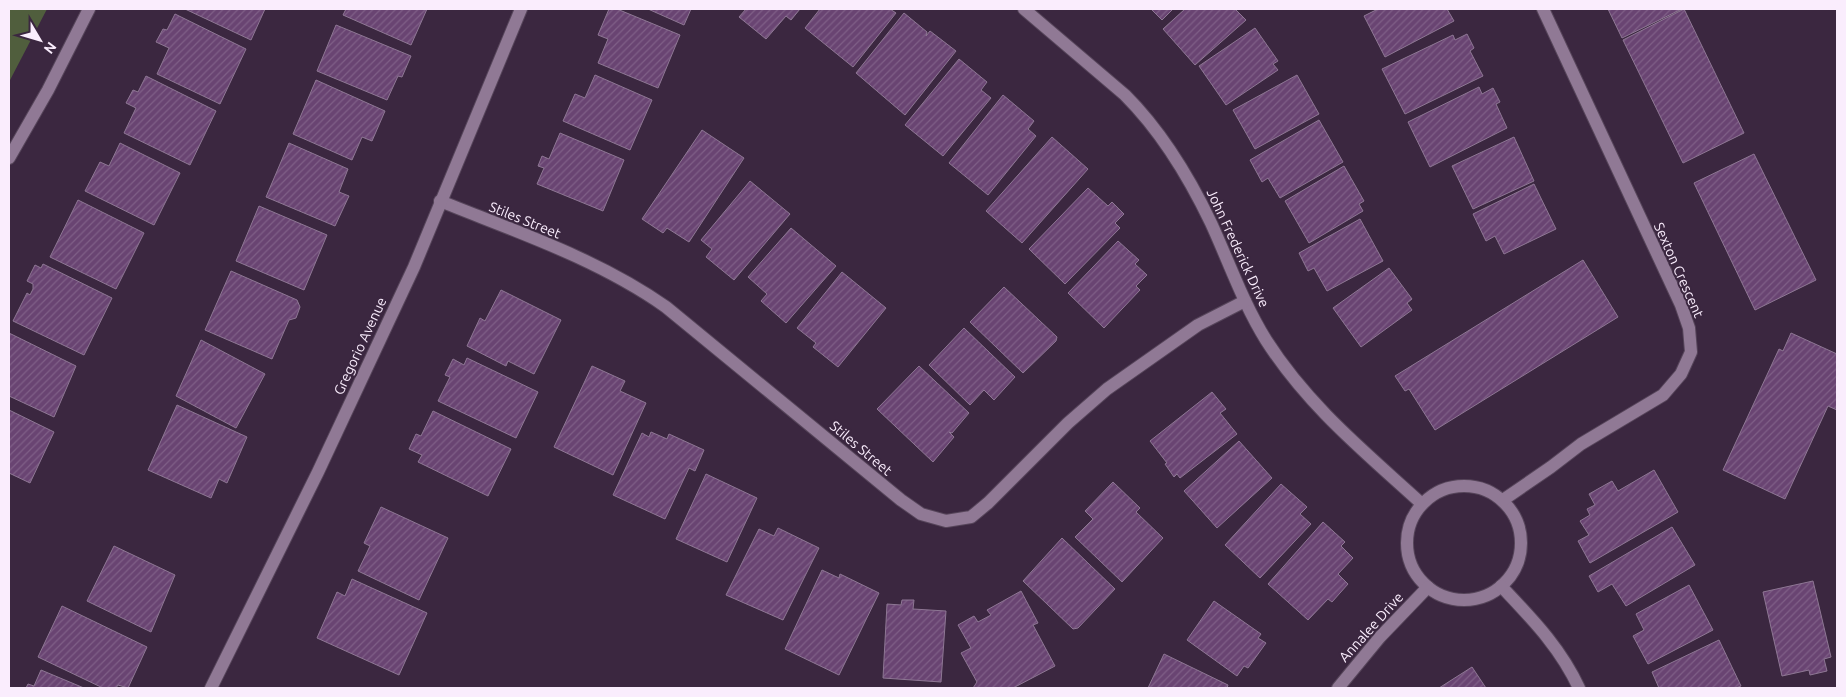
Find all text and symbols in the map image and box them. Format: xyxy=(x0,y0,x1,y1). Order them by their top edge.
north arrow xyxy=(15,15,65,65)
text: N xyxy=(41,39,60,57)
street label: John Frederick Drive xyxy=(1204,186,1272,310)
street label: Stiles Street xyxy=(487,198,564,242)
street label: Sexton Crescent xyxy=(1651,220,1707,320)
street label: Gregorio Avenue xyxy=(330,295,390,397)
street label: Stiles Street xyxy=(827,417,896,479)
street label: Annalee Drive xyxy=(1336,589,1406,665)

